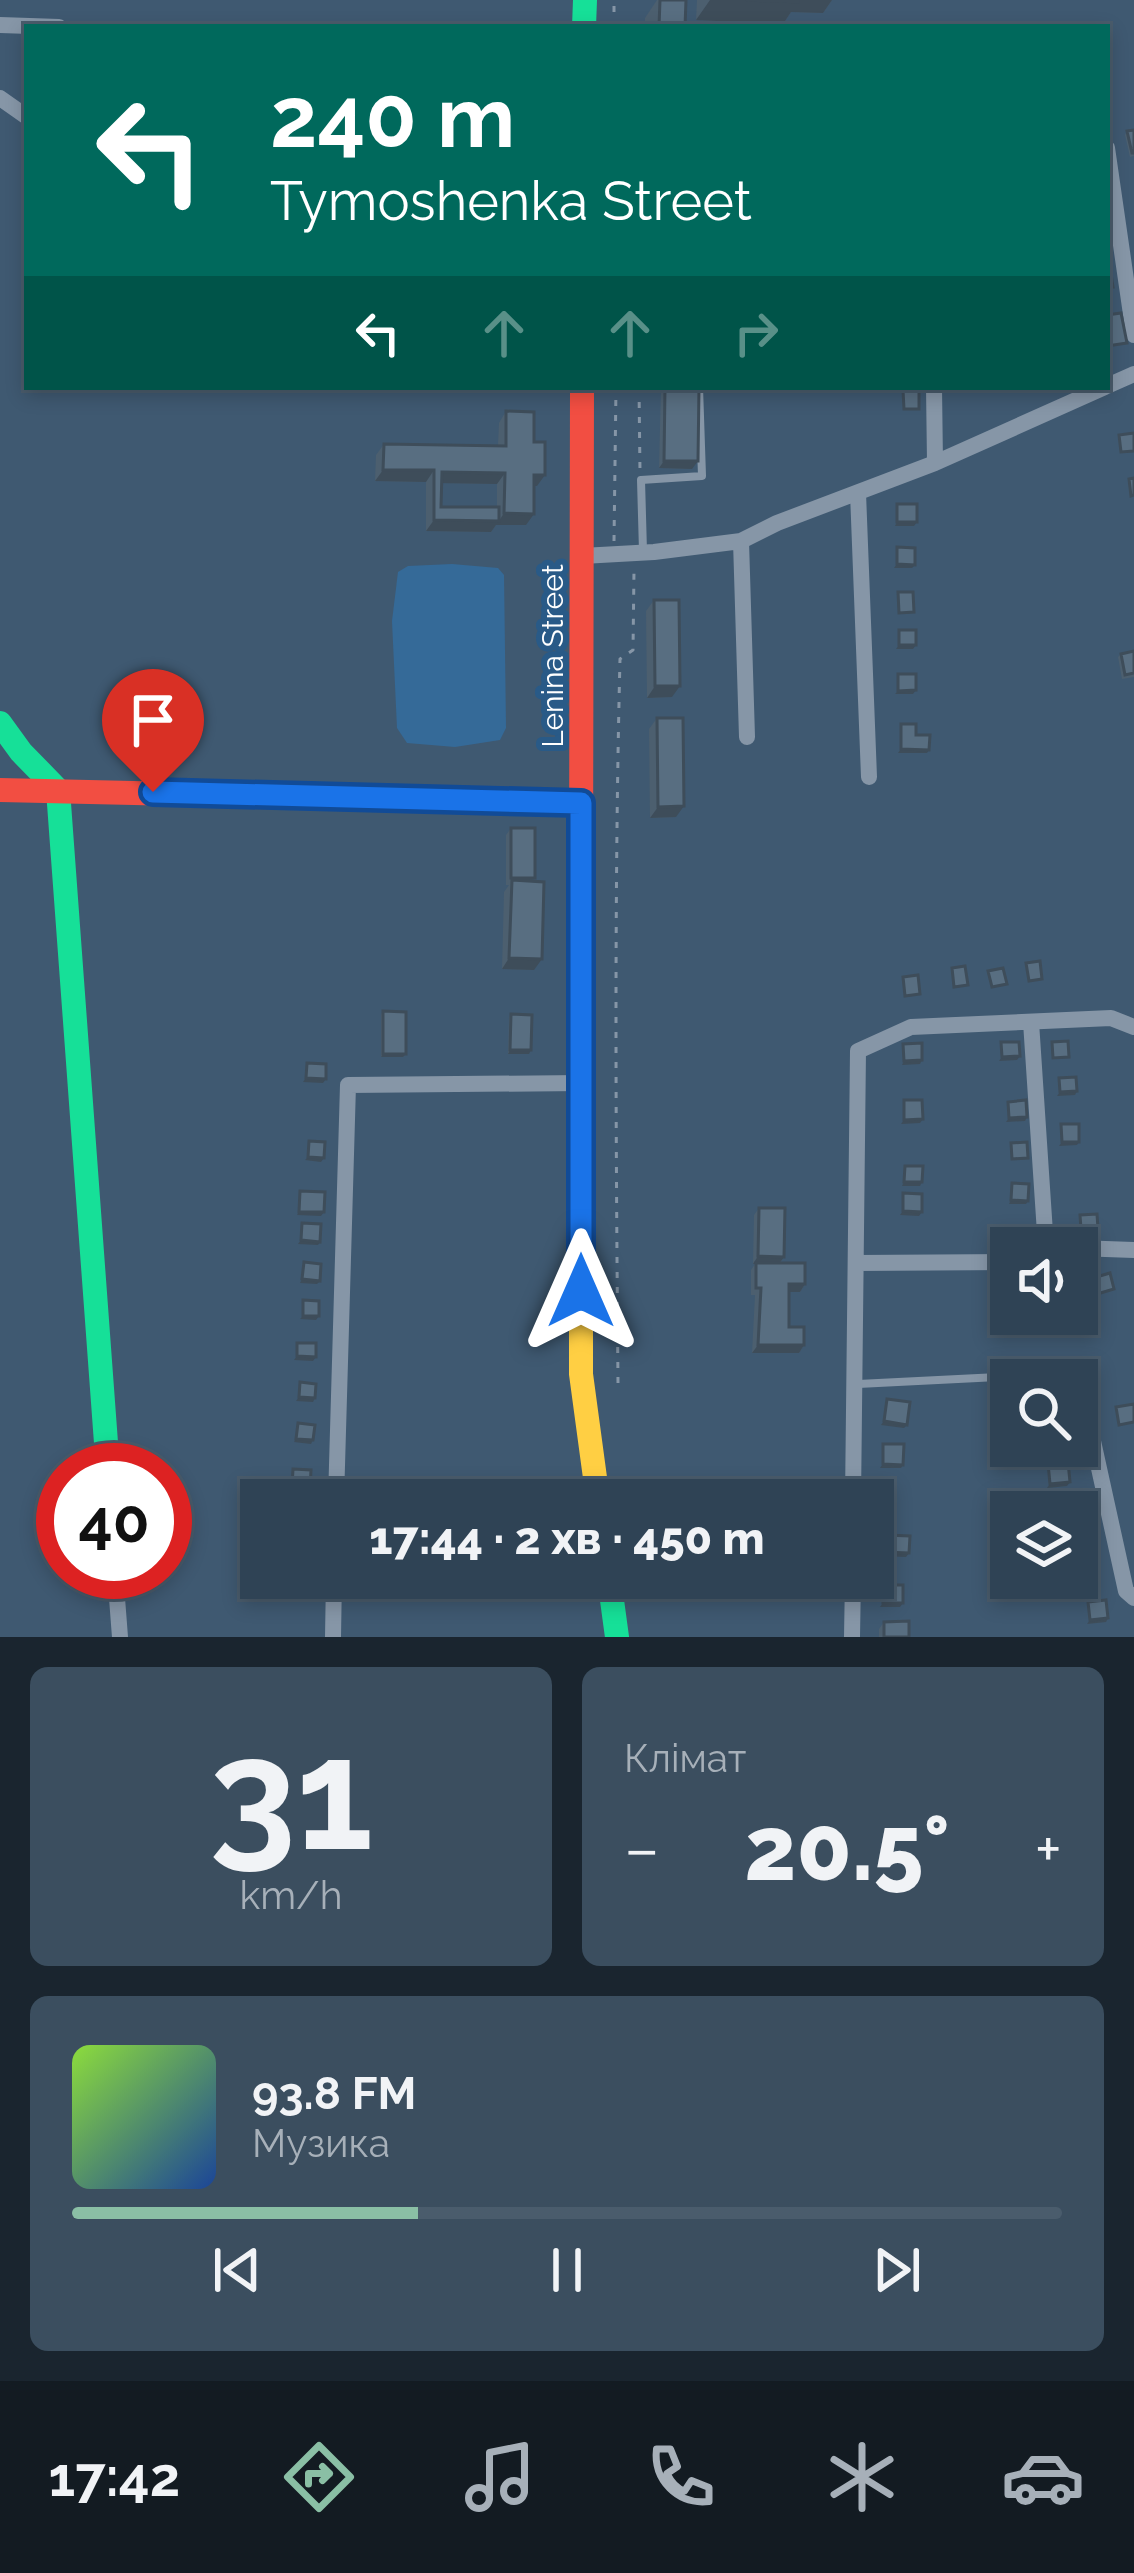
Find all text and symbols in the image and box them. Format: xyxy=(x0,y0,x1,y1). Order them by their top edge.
text: 240 m xyxy=(270,68,515,167)
icon: left xyxy=(72,72,228,228)
text: Tymoshenka Street xyxy=(270,169,752,233)
icon: left xyxy=(345,300,411,366)
icon: ahead xyxy=(471,300,537,366)
icon: ahead xyxy=(597,300,663,366)
icon: right xyxy=(723,300,789,366)
street label: Lenina Street xyxy=(535,564,570,748)
pin xyxy=(102,669,204,792)
icon: arrive xyxy=(120,687,186,753)
map controls xyxy=(990,1227,1098,1599)
button: sound xyxy=(990,1227,1098,1335)
position arrow xyxy=(518,1228,644,1354)
button: search xyxy=(990,1359,1098,1467)
speed limit sign: 40 xyxy=(36,1443,192,1599)
button: layers xyxy=(990,1491,1098,1599)
text: 17:44 · 2 хв · 450 m xyxy=(369,1512,765,1565)
text: 31 xyxy=(209,1702,373,1886)
text: Клімат xyxy=(624,1735,746,1781)
text: 20.5° xyxy=(744,1795,950,1901)
text: − xyxy=(624,1810,660,1887)
text: + xyxy=(1035,1810,1062,1887)
text: km/h xyxy=(240,1872,342,1918)
text: 93.8 FM xyxy=(252,2067,416,2120)
text: Музика xyxy=(252,2120,390,2166)
icon: previous xyxy=(204,2237,270,2303)
icon: pause xyxy=(534,2237,600,2303)
icon: next xyxy=(864,2237,930,2303)
icon: directions xyxy=(277,2435,361,2519)
icon: music xyxy=(458,2435,542,2519)
icon: phone xyxy=(639,2435,723,2519)
icon: climate xyxy=(820,2435,904,2519)
icon: car xyxy=(1001,2435,1085,2519)
text: 17:42 xyxy=(49,2445,180,2509)

